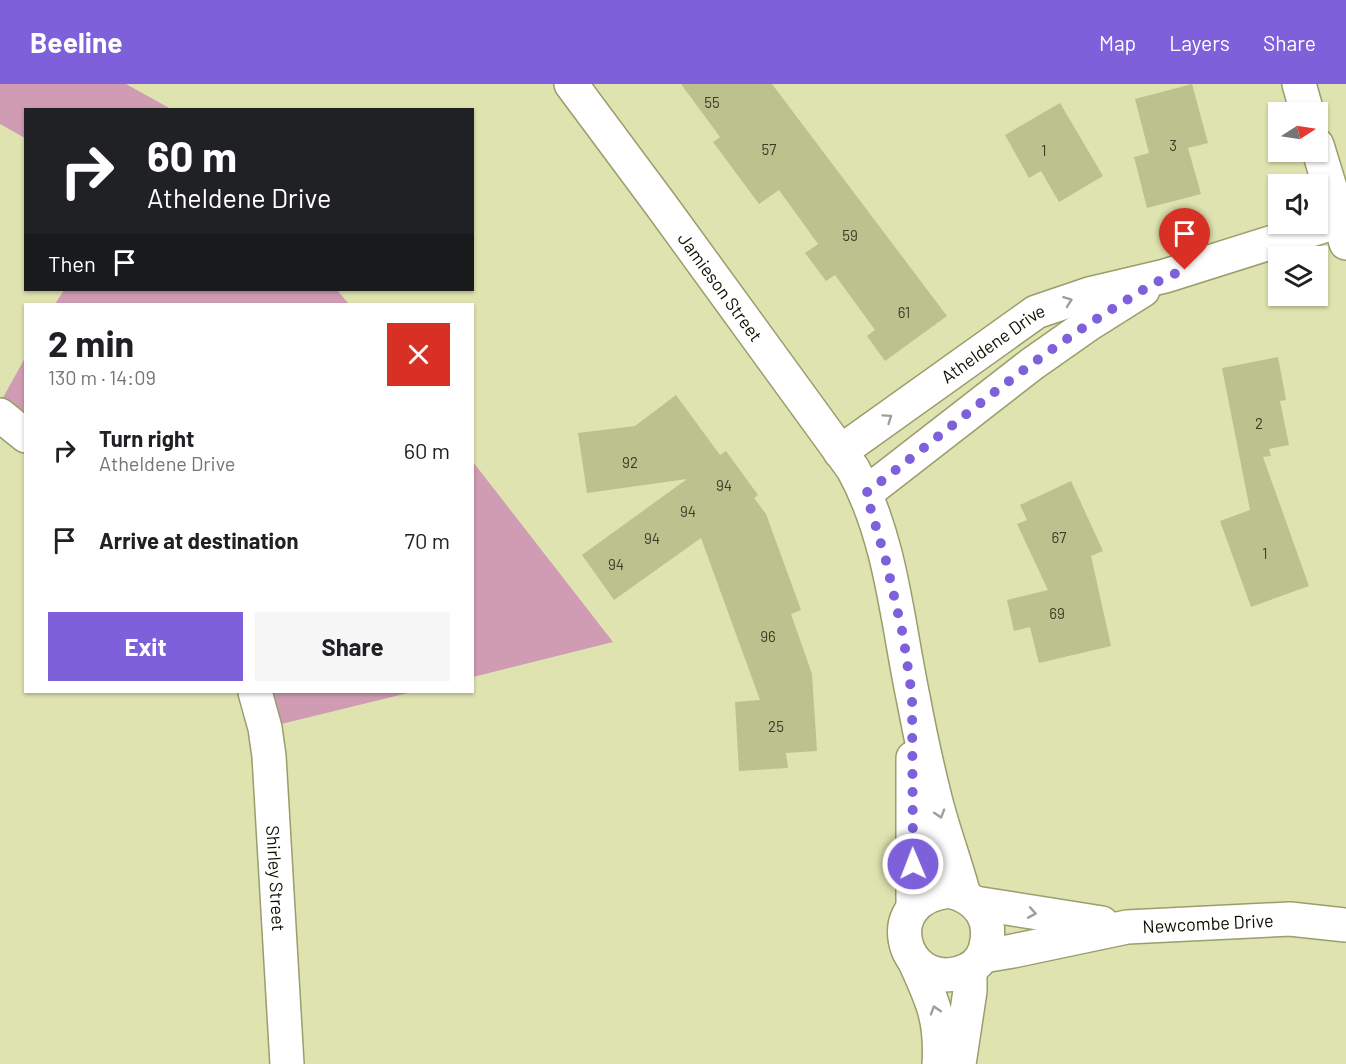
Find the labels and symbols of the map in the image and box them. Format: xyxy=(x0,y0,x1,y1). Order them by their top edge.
house number: 55 xyxy=(704,93,720,111)
north arrow xyxy=(1268,102,1328,162)
house number: 3 xyxy=(1169,136,1177,154)
house number: 57 xyxy=(762,140,776,158)
house number: 1 xyxy=(1041,141,1047,159)
pin xyxy=(1159,208,1210,270)
house number: 59 xyxy=(842,226,858,244)
street label: Jamieson Street xyxy=(674,228,768,346)
one-way arrow xyxy=(1062,296,1073,309)
street label: Atheldene Drive xyxy=(937,299,1048,387)
house number: 61 xyxy=(898,303,910,321)
one-way arrow xyxy=(881,414,892,425)
house number: 2 xyxy=(1255,414,1263,432)
house number: 92 xyxy=(622,453,638,471)
house number: 94 xyxy=(716,476,732,494)
house number: 94 xyxy=(680,502,696,520)
house number: 67 xyxy=(1052,528,1066,546)
house number: 94 xyxy=(644,529,660,547)
house number: 1 xyxy=(1262,544,1268,562)
house number: 94 xyxy=(608,555,624,573)
house number: 69 xyxy=(1049,604,1065,622)
house number: 96 xyxy=(760,627,776,645)
house number: 25 xyxy=(768,717,784,735)
one-way arrow xyxy=(933,808,945,819)
street label: Shirley Street xyxy=(262,825,290,932)
position arrow xyxy=(881,832,945,896)
one-way arrow xyxy=(1027,906,1037,919)
street label: Newcombe Drive xyxy=(1142,909,1274,937)
one-way arrow xyxy=(930,1005,942,1016)

